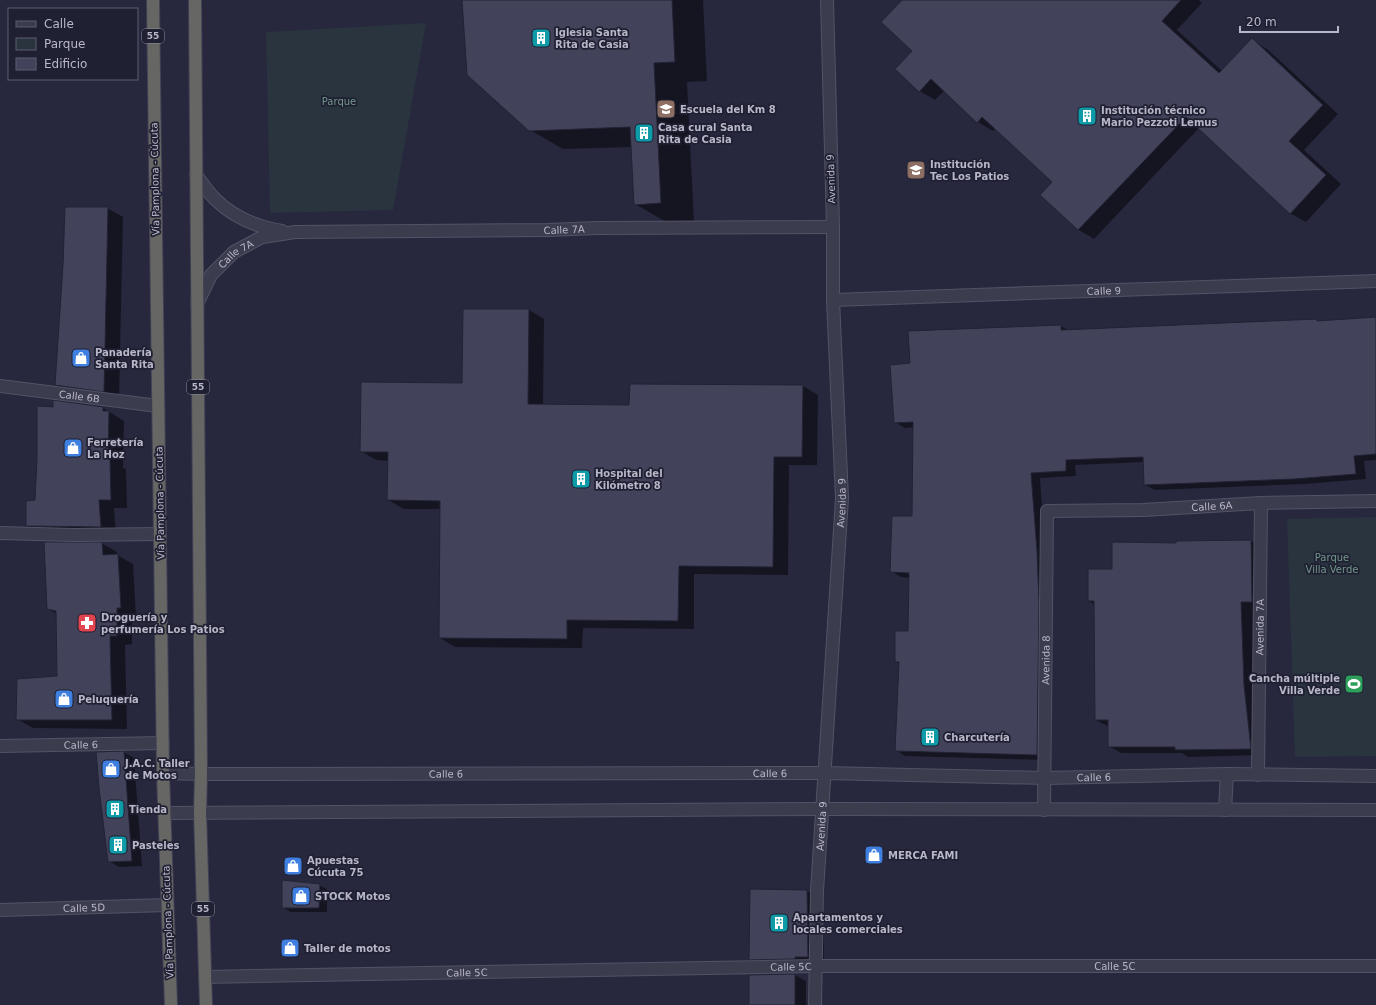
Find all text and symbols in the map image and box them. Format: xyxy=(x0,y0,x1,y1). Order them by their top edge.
legend xyxy=(8,8,138,80)
scale bar xyxy=(1240,8,1338,34)
text: 20 m xyxy=(1246,15,1277,29)
text: Calle xyxy=(44,17,74,31)
building icon: Iglesia Santa Rita de Casia xyxy=(530,27,552,49)
place label: Iglesia Santa Rita de Casia xyxy=(555,27,629,50)
road number: 55 xyxy=(142,29,164,43)
text: Parque xyxy=(44,37,85,51)
text: Edificio xyxy=(44,57,87,71)
park label: Parque xyxy=(322,96,356,107)
school or university icon: Escuela del Km 8 xyxy=(655,98,677,120)
place label: Escuela del Km 8 xyxy=(680,104,776,115)
building icon: Institución técnico Mario Pezzoti Lemus xyxy=(1076,105,1098,127)
place label: Institución técnico Mario Pezzoti Lemus xyxy=(1101,105,1217,128)
street label: Vía Pamplona - Cúcuta xyxy=(149,122,161,236)
building icon: Casa cural Santa Rita de Casia xyxy=(633,122,655,144)
place label: Casa cural Santa Rita de Casia xyxy=(658,122,753,145)
street label: Avenida 9 xyxy=(825,154,837,204)
school or university icon: Institución Tec Los Patios xyxy=(905,159,927,181)
place label: Institución Tec Los Patios xyxy=(930,159,1009,182)
street label: Calle 7A xyxy=(543,223,585,236)
street label: Calle 7A xyxy=(216,237,255,270)
street label: Calle 9 xyxy=(1086,284,1121,297)
shop icon: Panadería Santa Rita xyxy=(70,347,92,369)
place label: Panadería Santa Rita xyxy=(95,347,154,370)
road number: 55 xyxy=(187,380,209,394)
street label: Calle 6B xyxy=(58,388,101,404)
shop icon: Ferretería La Hoz xyxy=(62,437,84,459)
place label: Ferretería La Hoz xyxy=(87,437,144,460)
street label: Vía Pamplona - Cúcuta xyxy=(154,446,166,560)
building icon: Hospital del Kilómetro 8 xyxy=(570,468,592,490)
place label: Hospital del Kilómetro 8 xyxy=(595,468,663,491)
street label: Avenida 9 xyxy=(835,478,848,528)
street label: Calle 6A xyxy=(1191,499,1233,513)
park label: Parque Villa Verde xyxy=(1306,552,1358,575)
street label: Avenida 7A xyxy=(1254,599,1265,655)
pharmacy icon: Droguería y perfumería Los Patios xyxy=(76,612,98,634)
place label: Droguería y perfumería Los Patios xyxy=(101,612,225,635)
street label: Avenida 8 xyxy=(1040,635,1051,685)
place label: Cancha múltiple Villa Verde xyxy=(1249,673,1340,696)
sports icon: Cancha múltiple Villa Verde xyxy=(1343,673,1365,695)
shop icon: Peluquería xyxy=(53,688,75,710)
place label: Peluquería xyxy=(78,694,139,705)
building icon: Charcutería xyxy=(919,726,941,748)
place label: Charcutería xyxy=(944,732,1010,743)
street label: Calle 6 xyxy=(64,739,98,750)
shop icon: J.A.C. Taller de Motos xyxy=(100,758,122,780)
place label: J.A.C. Taller de Motos xyxy=(124,758,190,781)
street label: Calle 6 xyxy=(429,768,463,779)
street label: Calle 6 xyxy=(753,768,787,779)
street label: Calle 6 xyxy=(1077,771,1111,783)
building icon: Tienda xyxy=(104,798,126,820)
street label: Avenida 9 xyxy=(814,801,828,851)
place label: Tienda xyxy=(129,804,167,815)
building icon: Pasteles xyxy=(107,834,129,856)
place label: Pasteles xyxy=(132,840,180,851)
shop icon: MERCA FAMI xyxy=(863,844,885,866)
place label: MERCA FAMI xyxy=(888,850,958,861)
shop icon: Apuestas Cúcuta 75 xyxy=(282,855,304,877)
place label: Apuestas Cúcuta 75 xyxy=(307,855,363,878)
street label: Vía Pamplona - Cúcuta xyxy=(161,865,175,979)
shop icon: STOCK Motos xyxy=(290,885,312,907)
place label: STOCK Motos xyxy=(315,891,391,902)
street label: Calle 5D xyxy=(63,901,105,914)
road number: 55 xyxy=(192,902,214,916)
building icon: Apartamentos y locales comerciales xyxy=(768,912,790,934)
place label: Apartamentos y locales comerciales xyxy=(793,912,903,935)
shop icon: Taller de motos xyxy=(279,937,301,959)
place label: Taller de motos xyxy=(304,943,391,954)
street label: Calle 5C xyxy=(770,961,812,972)
street label: Calle 5C xyxy=(1094,961,1136,972)
street label: Calle 5C xyxy=(446,966,488,978)

